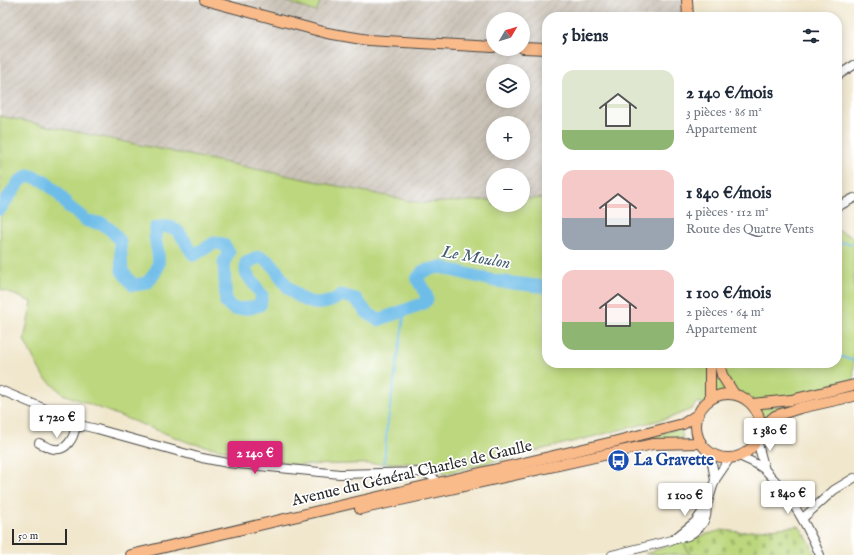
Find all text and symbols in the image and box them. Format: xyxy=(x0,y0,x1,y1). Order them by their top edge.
north arrow xyxy=(486,12,530,56)
map controls xyxy=(486,12,530,212)
icon: filters xyxy=(800,25,822,47)
text: 5 biens xyxy=(562,26,608,47)
button: layers xyxy=(486,64,530,108)
text: 2 140 €/mois xyxy=(686,83,773,104)
icon: home xyxy=(594,86,642,134)
text: 3 pièces · 86 m² xyxy=(686,104,762,121)
button: + xyxy=(486,116,530,160)
text: Appartement xyxy=(686,121,757,138)
button: − xyxy=(486,168,530,212)
text: 1 840 €/mois xyxy=(686,183,772,204)
icon: home xyxy=(594,186,642,234)
text: 4 pièces · 112 m² xyxy=(686,204,769,221)
text: Route des Quatre Vents xyxy=(686,221,814,238)
water label: Le Moulon xyxy=(439,241,512,274)
text: 1 100 €/mois xyxy=(686,283,771,304)
icon: home xyxy=(594,286,642,334)
text: 2 pièces · 64 m² xyxy=(686,304,764,321)
text: Appartement xyxy=(686,321,757,338)
pin: 1 720 € xyxy=(20,405,94,439)
text: 1 720 € xyxy=(39,409,75,426)
pin: 1 380 € xyxy=(733,418,807,452)
text: 1 380 € xyxy=(753,422,787,439)
street label: Avenue du Général Charles de Gaulle xyxy=(289,437,534,512)
pin: 2 140 € xyxy=(218,441,292,475)
text: 2 140 € xyxy=(237,445,274,462)
bus stop icon: La Gravette xyxy=(605,448,631,474)
place label: La Gravette xyxy=(634,451,714,471)
pin: 1 840 € xyxy=(751,481,825,515)
pin: 1 100 € xyxy=(648,483,722,517)
text: 1 840 € xyxy=(770,485,806,502)
text: 1 100 € xyxy=(667,487,703,504)
scale bar xyxy=(12,527,67,546)
text: 50 m xyxy=(18,529,38,543)

